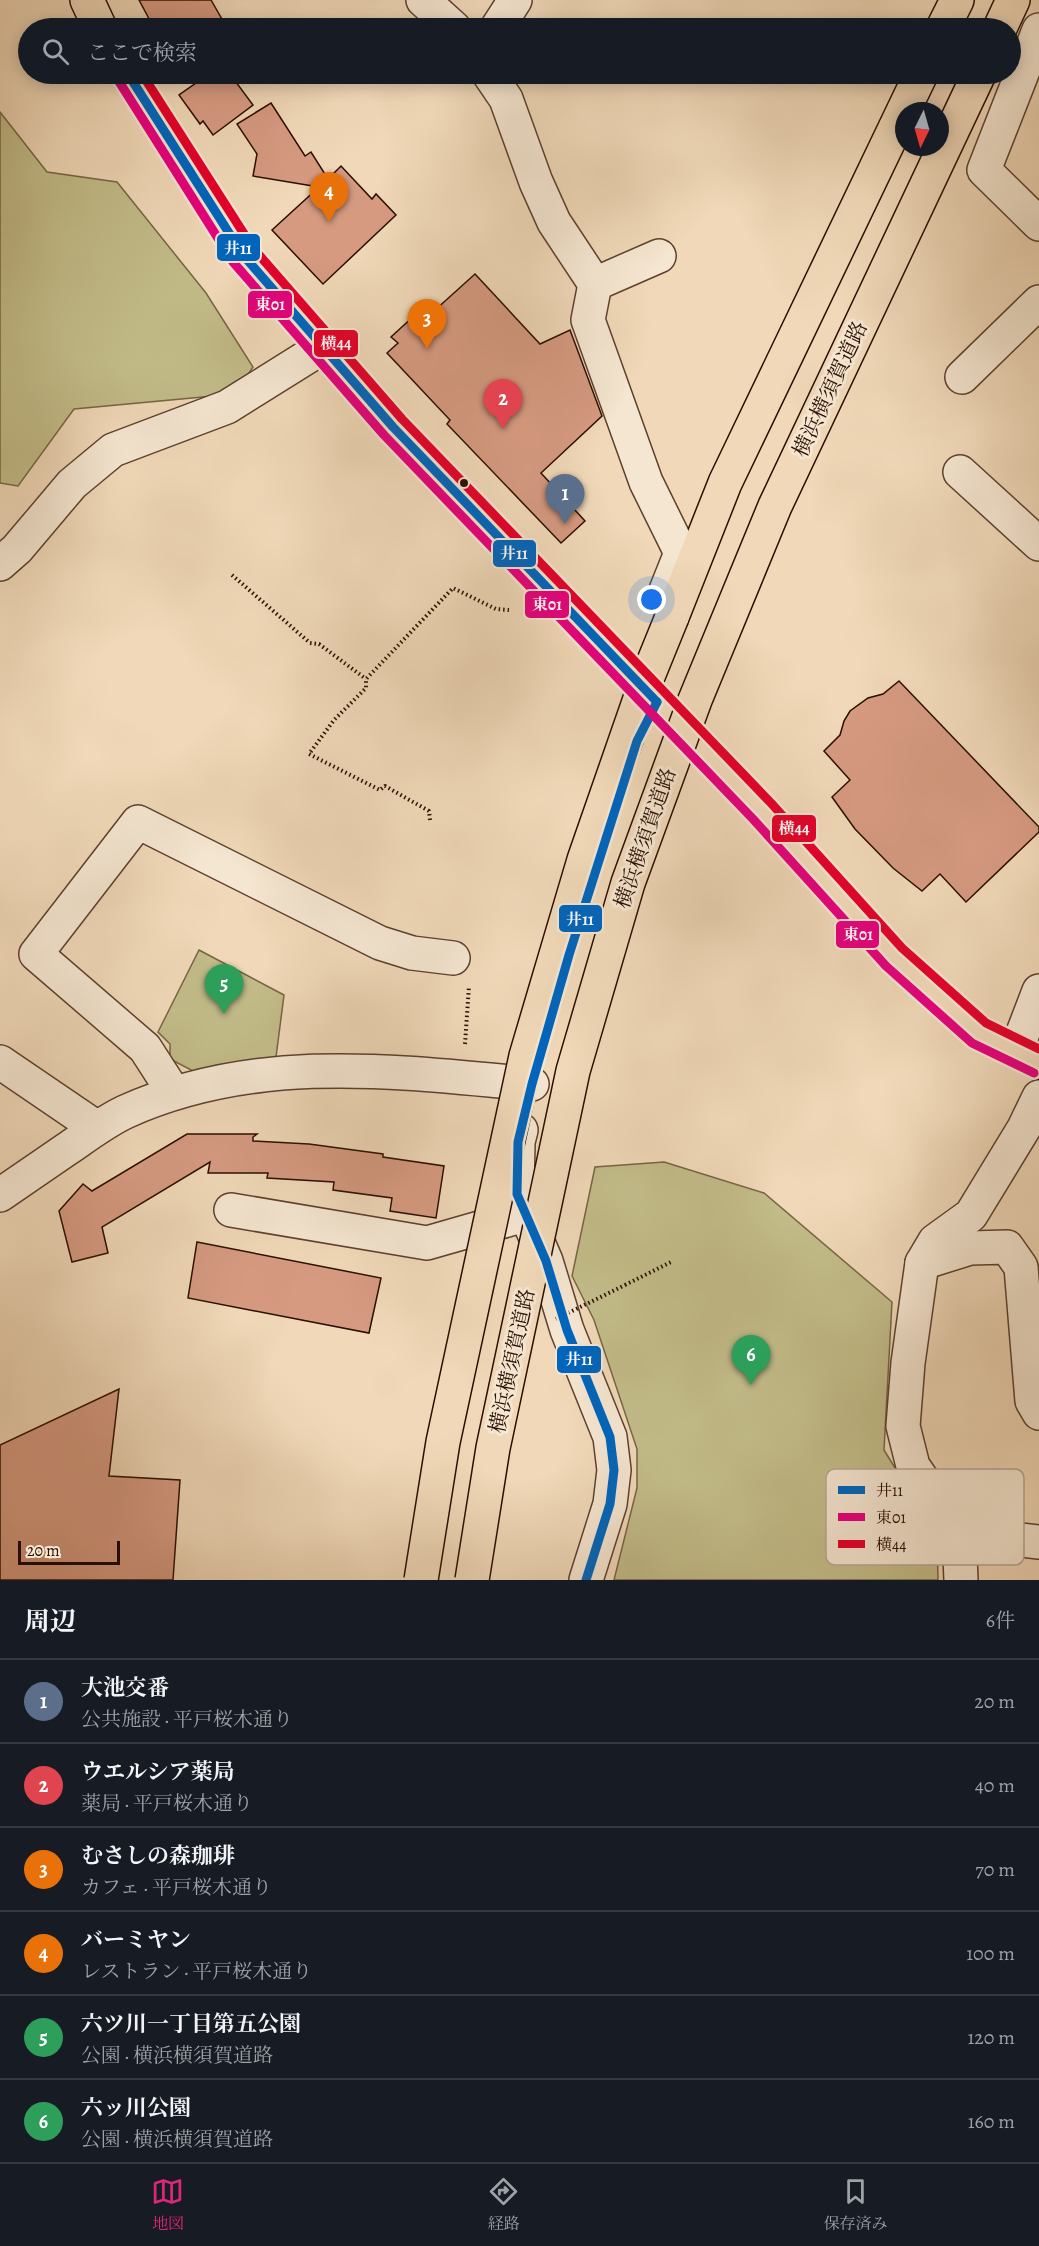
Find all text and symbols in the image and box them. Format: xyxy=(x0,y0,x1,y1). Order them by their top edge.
search box xyxy=(18,18,1021,84)
icon: search xyxy=(39,35,72,68)
text: ここで検索 xyxy=(87,38,197,68)
north arrow xyxy=(895,102,949,156)
pin: 4 xyxy=(310,172,348,222)
line badge: 井11 xyxy=(216,233,261,262)
text: 井11 xyxy=(224,238,252,260)
line badge: 東01 xyxy=(247,290,293,319)
text: 東01 xyxy=(255,294,285,316)
pin: 3 xyxy=(408,300,446,349)
street label: 横浜横須賀道路 xyxy=(786,316,874,462)
line badge: 横44 xyxy=(313,329,359,358)
text: 横44 xyxy=(320,333,352,355)
pin: 2 xyxy=(484,380,522,429)
pin: 1 xyxy=(546,474,584,524)
unlabelled marker xyxy=(458,477,470,489)
line badge: 井11 xyxy=(492,539,537,568)
text: 井11 xyxy=(500,543,528,565)
your location xyxy=(637,585,666,614)
line badge: 東01 xyxy=(524,590,570,619)
text: 東01 xyxy=(532,594,562,616)
street label: 横浜横須賀道路 xyxy=(608,764,682,912)
line badge: 横44 xyxy=(771,814,817,843)
text: 横44 xyxy=(778,818,810,840)
line badge: 井11 xyxy=(558,904,603,933)
text: 井11 xyxy=(566,909,594,931)
line badge: 東01 xyxy=(835,920,880,949)
text: 東01 xyxy=(843,924,873,946)
pin: 5 xyxy=(204,964,244,1014)
street label: 横浜横須賀道路 xyxy=(483,1286,541,1436)
pin: 6 xyxy=(732,1336,771,1385)
line badge: 井11 xyxy=(556,1345,602,1374)
text: 井11 xyxy=(565,1349,593,1371)
legend xyxy=(826,1469,1024,1565)
text: 井11 xyxy=(876,1480,903,1502)
text: 東01 xyxy=(876,1507,907,1529)
text: 横44 xyxy=(876,1534,907,1556)
scale bar xyxy=(18,1538,120,1566)
text: 20 m xyxy=(27,1540,60,1562)
text: 周辺 xyxy=(24,1604,76,1639)
text: 6件 xyxy=(986,1607,1015,1634)
text: 大池交番 xyxy=(81,1673,169,1703)
text: 1 xyxy=(40,1688,47,1715)
text: 20 m xyxy=(974,1688,1015,1715)
text: 公共施設 · 平戸桜木通り xyxy=(81,1706,293,1733)
text: ウエルシア薬局 xyxy=(81,1757,234,1787)
text: 2 xyxy=(39,1772,48,1799)
text: 40 m xyxy=(975,1772,1015,1799)
text: 薬局 · 平戸桜木通り xyxy=(81,1790,253,1817)
text: むさしの森珈琲 xyxy=(81,1841,235,1871)
text: 3 xyxy=(39,1856,48,1883)
text: 70 m xyxy=(975,1856,1015,1883)
text: カフェ · 平戸桜木通り xyxy=(81,1874,272,1901)
text: バーミヤン xyxy=(81,1925,191,1955)
text: 4 xyxy=(39,1940,48,1967)
text: 100 m xyxy=(966,1940,1015,1967)
text: レストラン · 平戸桜木通り xyxy=(81,1958,312,1985)
text: 六ツ川一丁目第五公園 xyxy=(81,2009,301,2039)
text: 5 xyxy=(39,2024,48,2051)
text: 120 m xyxy=(967,2024,1015,2051)
text: 公園 · 横浜横須賀道路 xyxy=(81,2042,273,2069)
text: 六ッ川公園 xyxy=(81,2093,191,2123)
text: 6 xyxy=(39,2108,48,2135)
text: 160 m xyxy=(968,2108,1015,2135)
text: 公園 · 横浜横須賀道路 xyxy=(81,2126,273,2153)
tab: 地図 xyxy=(151,2175,184,2235)
tab: 経路 xyxy=(487,2175,520,2235)
tab: 保存済み xyxy=(823,2175,887,2235)

